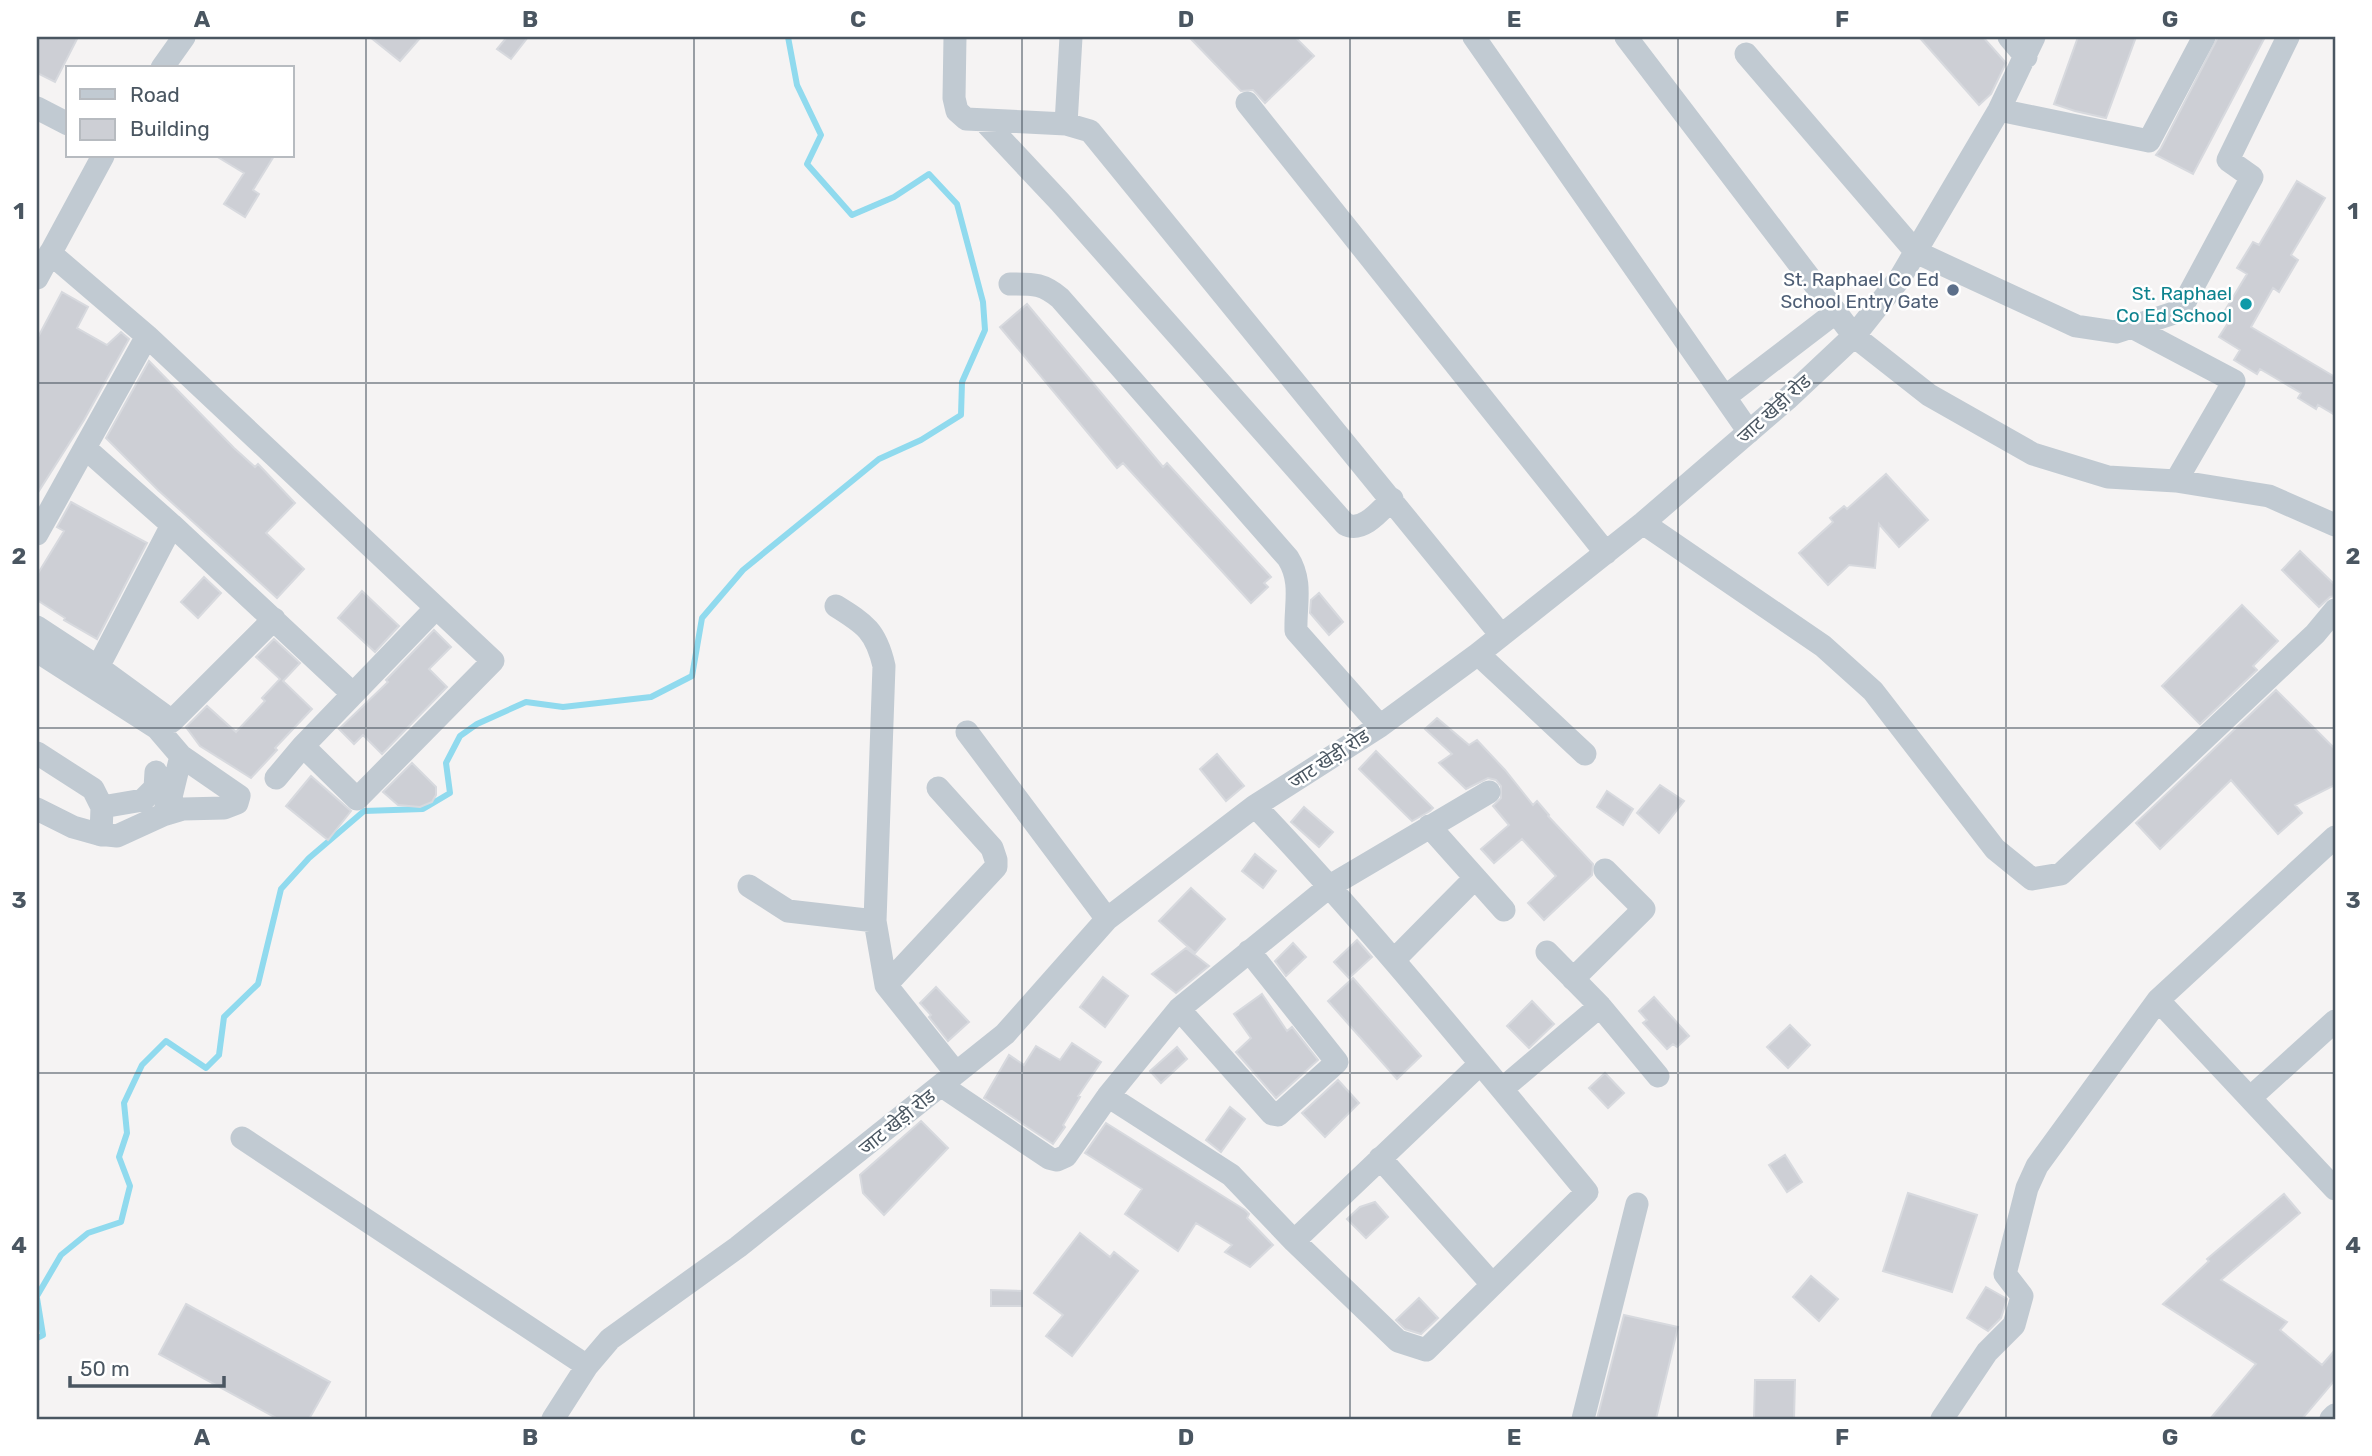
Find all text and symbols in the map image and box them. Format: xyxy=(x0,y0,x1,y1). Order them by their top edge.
text: A xyxy=(194,5,211,33)
text: B xyxy=(522,5,538,33)
text: C xyxy=(850,5,866,33)
text: D xyxy=(1178,5,1194,33)
text: E xyxy=(1507,5,1521,33)
text: F xyxy=(1835,5,1849,33)
text: G xyxy=(2162,5,2178,33)
legend xyxy=(66,66,294,158)
text: Road xyxy=(130,82,180,107)
text: Building xyxy=(130,116,210,141)
text: 1 xyxy=(13,197,25,225)
text: 1 xyxy=(2347,197,2359,225)
place label: St. Raphael Co Ed School Entry Gate xyxy=(1780,268,1939,313)
marker: St. Raphael Co Ed School Entry Gate xyxy=(1945,282,1961,298)
place label: St. Raphael Co Ed School xyxy=(2116,282,2232,327)
marker: St. Raphael Co Ed School xyxy=(2238,296,2254,312)
street label: जाट खेड़ी रोड xyxy=(1732,369,1816,448)
text: 2 xyxy=(12,542,26,570)
text: 2 xyxy=(2346,542,2360,570)
street label: जाट खेड़ी रोड xyxy=(1284,724,1374,794)
text: 3 xyxy=(11,886,27,914)
text: 3 xyxy=(2345,886,2361,914)
street label: जाट खेड़ी रोड xyxy=(854,1084,940,1160)
text: 4 xyxy=(11,1231,27,1259)
text: 4 xyxy=(2345,1231,2361,1259)
scale bar xyxy=(70,1344,224,1388)
text: 50 m xyxy=(80,1356,130,1381)
text: A xyxy=(194,1423,211,1451)
text: B xyxy=(522,1423,538,1451)
text: C xyxy=(850,1423,866,1451)
text: D xyxy=(1178,1423,1194,1451)
text: E xyxy=(1507,1423,1521,1451)
text: F xyxy=(1835,1423,1849,1451)
text: G xyxy=(2162,1423,2178,1451)

